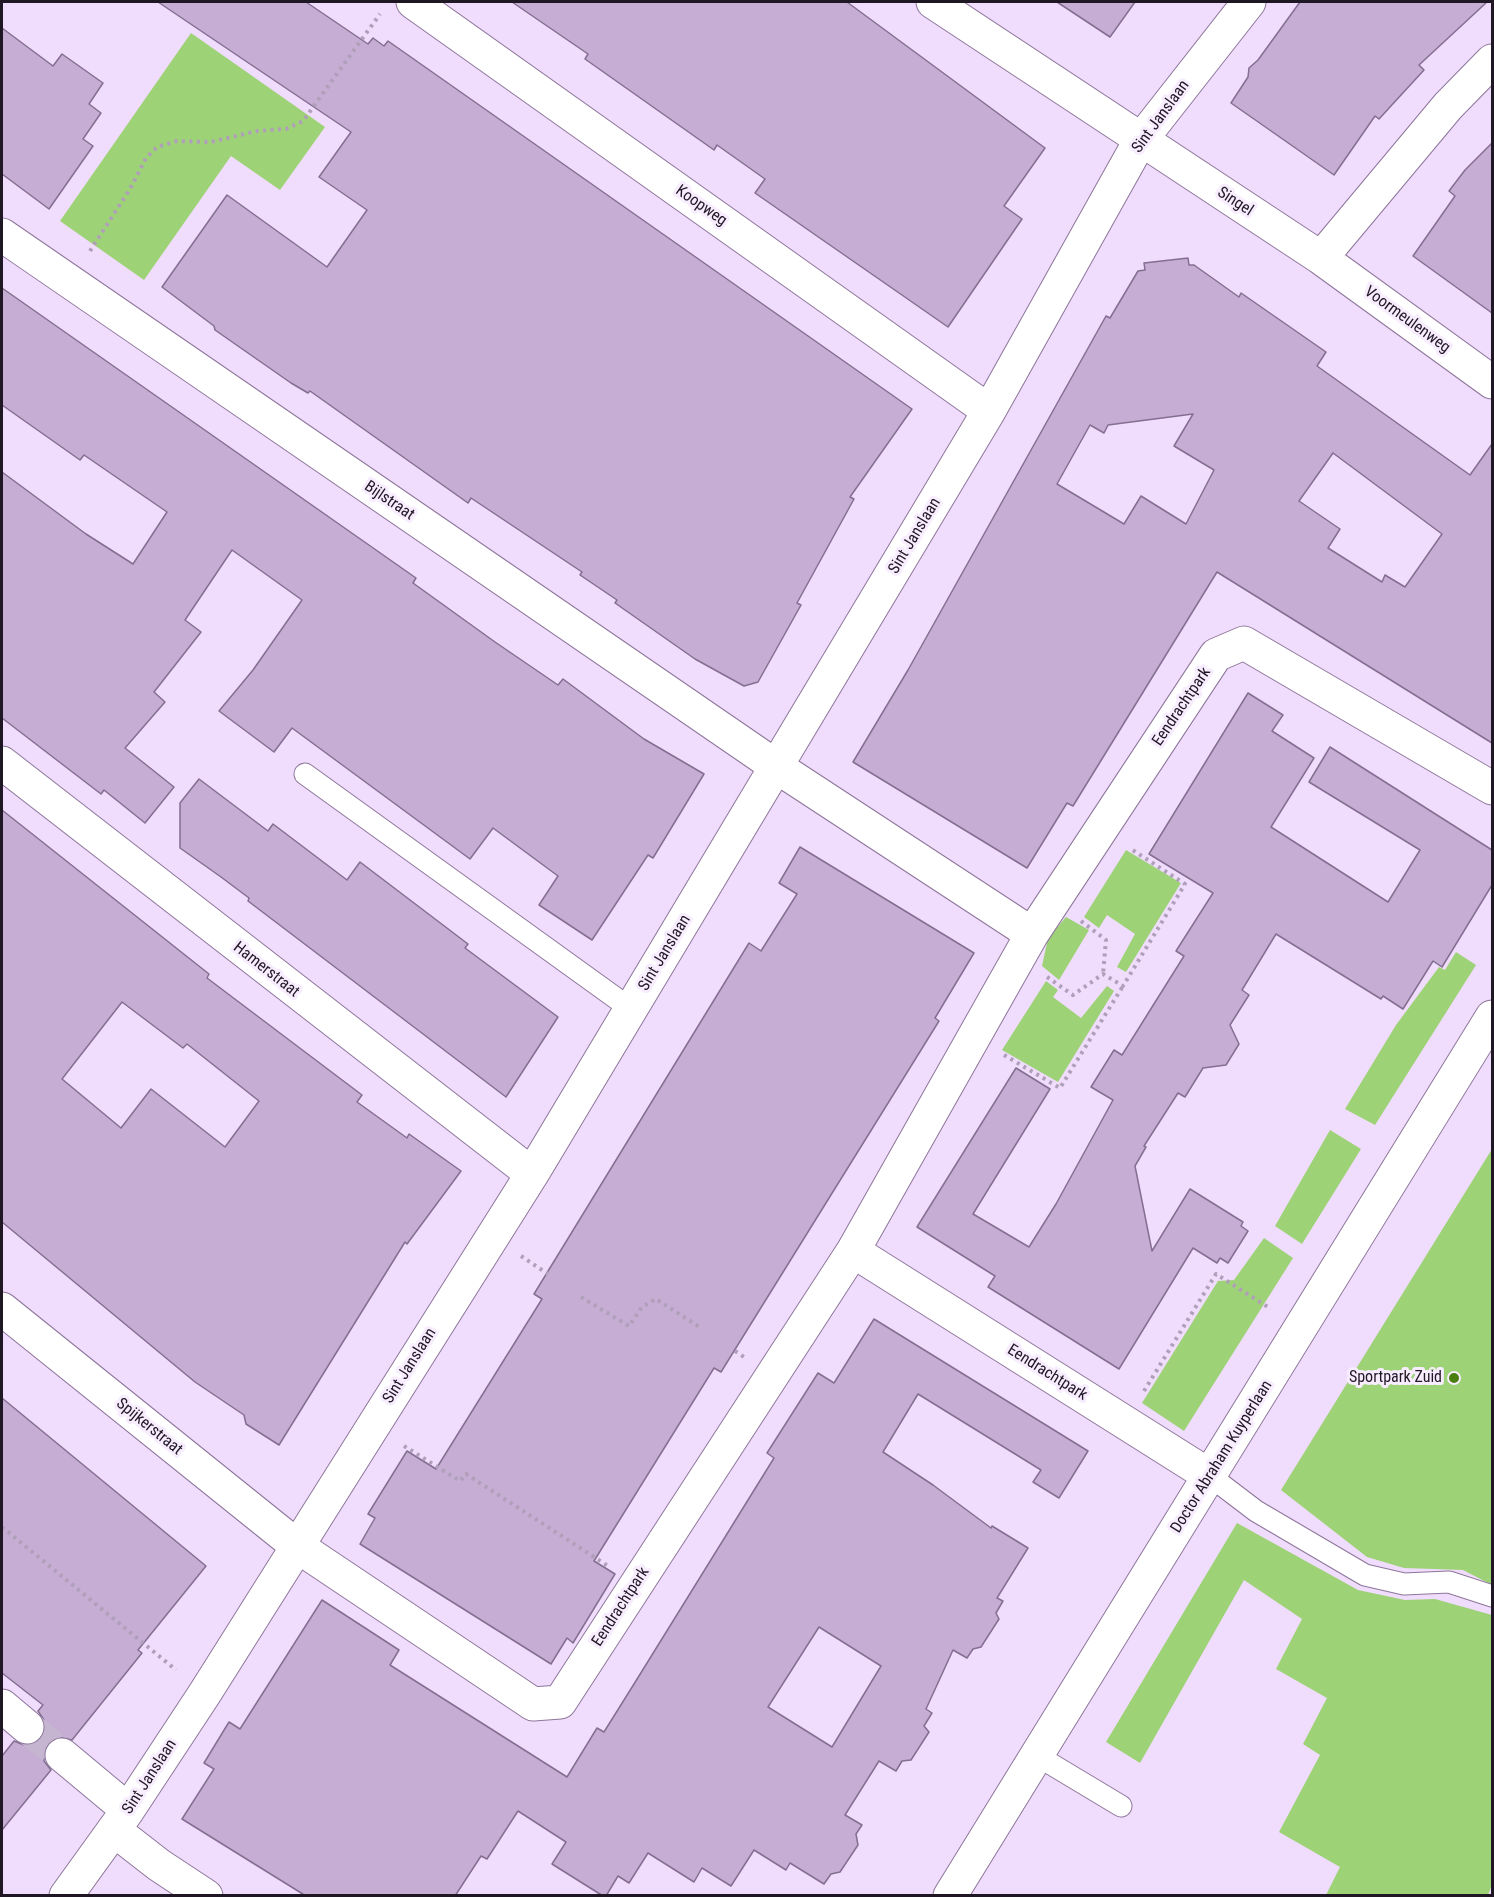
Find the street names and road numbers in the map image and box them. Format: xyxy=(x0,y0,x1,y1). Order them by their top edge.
street label: Sint Janslaan xyxy=(1128,77,1194,157)
street label: Koopweg xyxy=(672,181,730,231)
street label: Singel xyxy=(1214,183,1256,221)
street label: Voormeulenweg xyxy=(1360,282,1454,358)
street label: Bijlstraat xyxy=(360,477,418,525)
street label: Sint Janslaan xyxy=(885,494,945,578)
street label: Eendrachtpark xyxy=(1149,664,1215,750)
street label: Sint Janslaan xyxy=(635,911,695,995)
street label: Hamerstraat xyxy=(229,938,303,1002)
street label: Sint Janslaan xyxy=(379,1325,441,1407)
street label: Eendrachtpark xyxy=(1003,1341,1091,1405)
street label: Doctor Abraham Kuyperlaan xyxy=(1167,1377,1277,1537)
street label: Spijkerstraat xyxy=(112,1395,186,1459)
street label: Eendrachtpark xyxy=(588,1564,654,1650)
street label: Sint Janslaan xyxy=(119,1736,181,1818)

